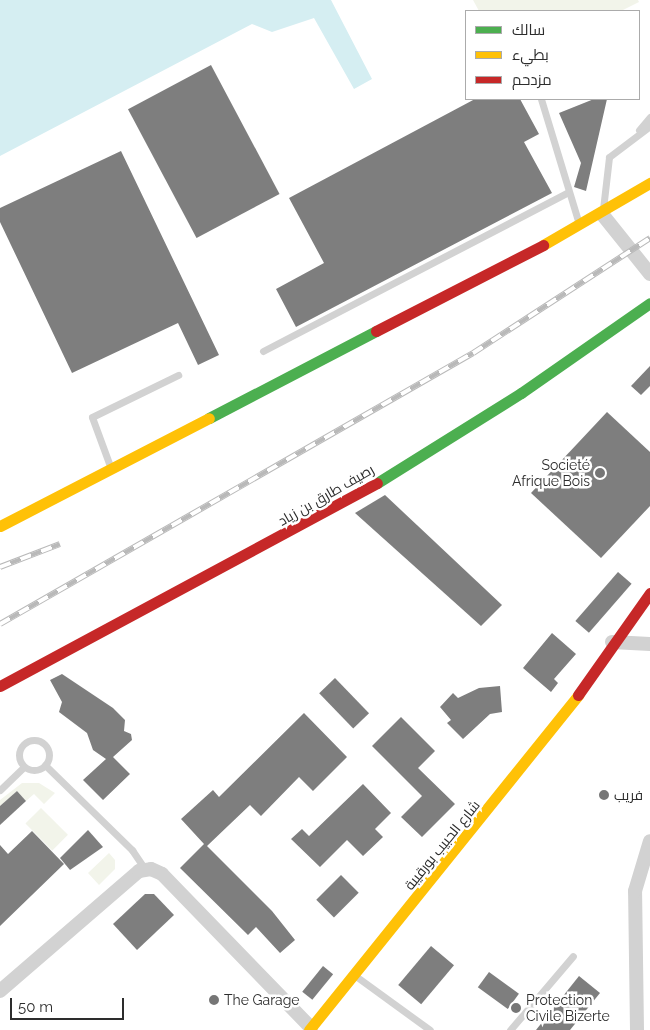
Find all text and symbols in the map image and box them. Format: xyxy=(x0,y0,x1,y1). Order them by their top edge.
legend xyxy=(465,10,640,100)
text: سالك xyxy=(512,21,545,39)
text: بطيء xyxy=(512,46,549,64)
text: مزدحم xyxy=(512,71,552,89)
place label: Societé Afrique Bois xyxy=(512,457,590,490)
street label: رصيف طارق بن زياد xyxy=(275,461,377,529)
marker: Societé Afrique Bois xyxy=(594,467,606,479)
place label: فريب xyxy=(614,787,643,803)
marker: فريب xyxy=(598,789,610,801)
street label: شارع الحبيب بورقيبة xyxy=(401,797,483,893)
scale bar xyxy=(12,988,126,1020)
place label: The Garage xyxy=(224,992,300,1008)
place label: Protection Civile Bizerte xyxy=(526,992,610,1024)
marker: The Garage xyxy=(208,994,220,1006)
text: 50 m xyxy=(18,998,53,1016)
marker: Protection Civile Bizerte xyxy=(510,1002,522,1014)

